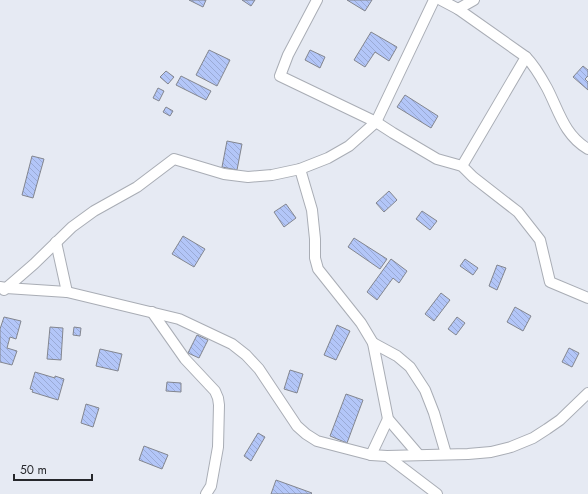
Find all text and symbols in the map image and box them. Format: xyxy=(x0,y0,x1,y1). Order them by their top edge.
scale bar xyxy=(14,456,92,482)
text: 50 m xyxy=(20,461,47,479)

